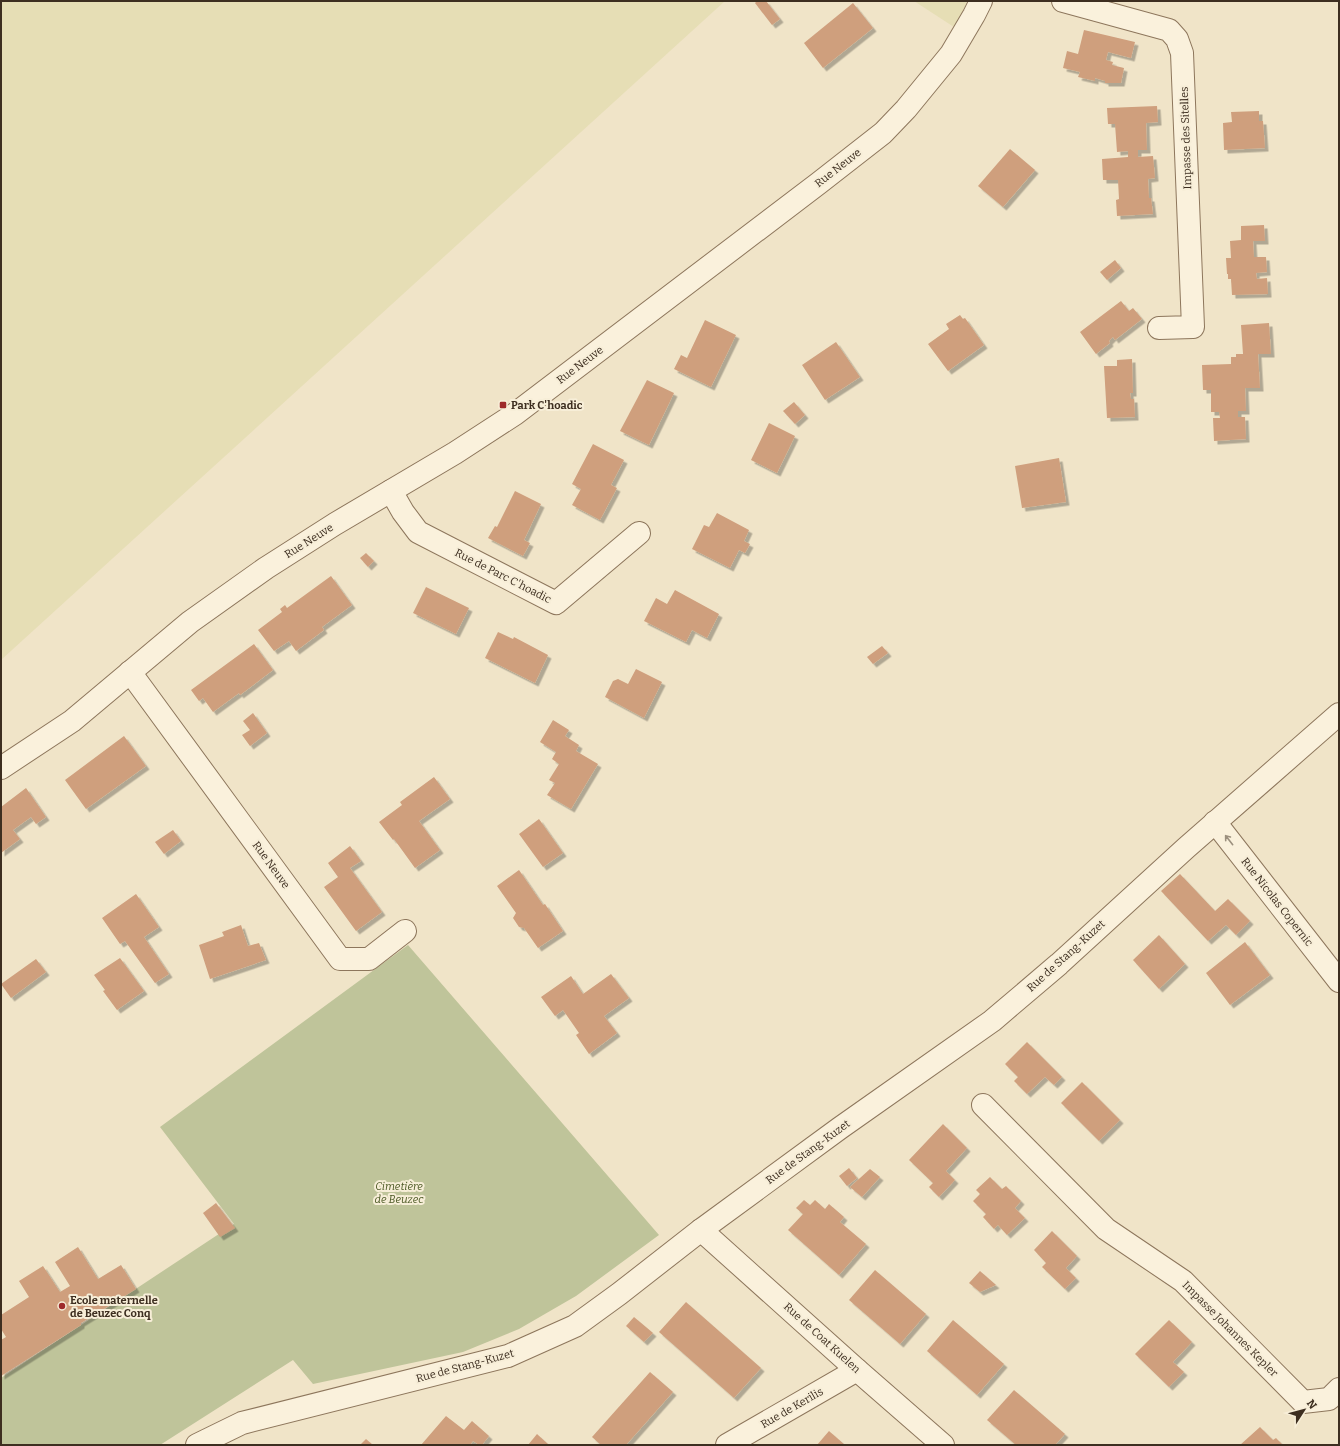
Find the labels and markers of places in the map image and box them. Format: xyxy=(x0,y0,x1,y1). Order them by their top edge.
place label: Park C'hoadic xyxy=(511,399,583,412)
marker: Park C'hoadic xyxy=(498,400,508,410)
place label: Ecole maternelle de Beuzec Conq xyxy=(70,1294,158,1320)
marker: Ecole maternelle de Beuzec Conq xyxy=(57,1301,67,1311)

